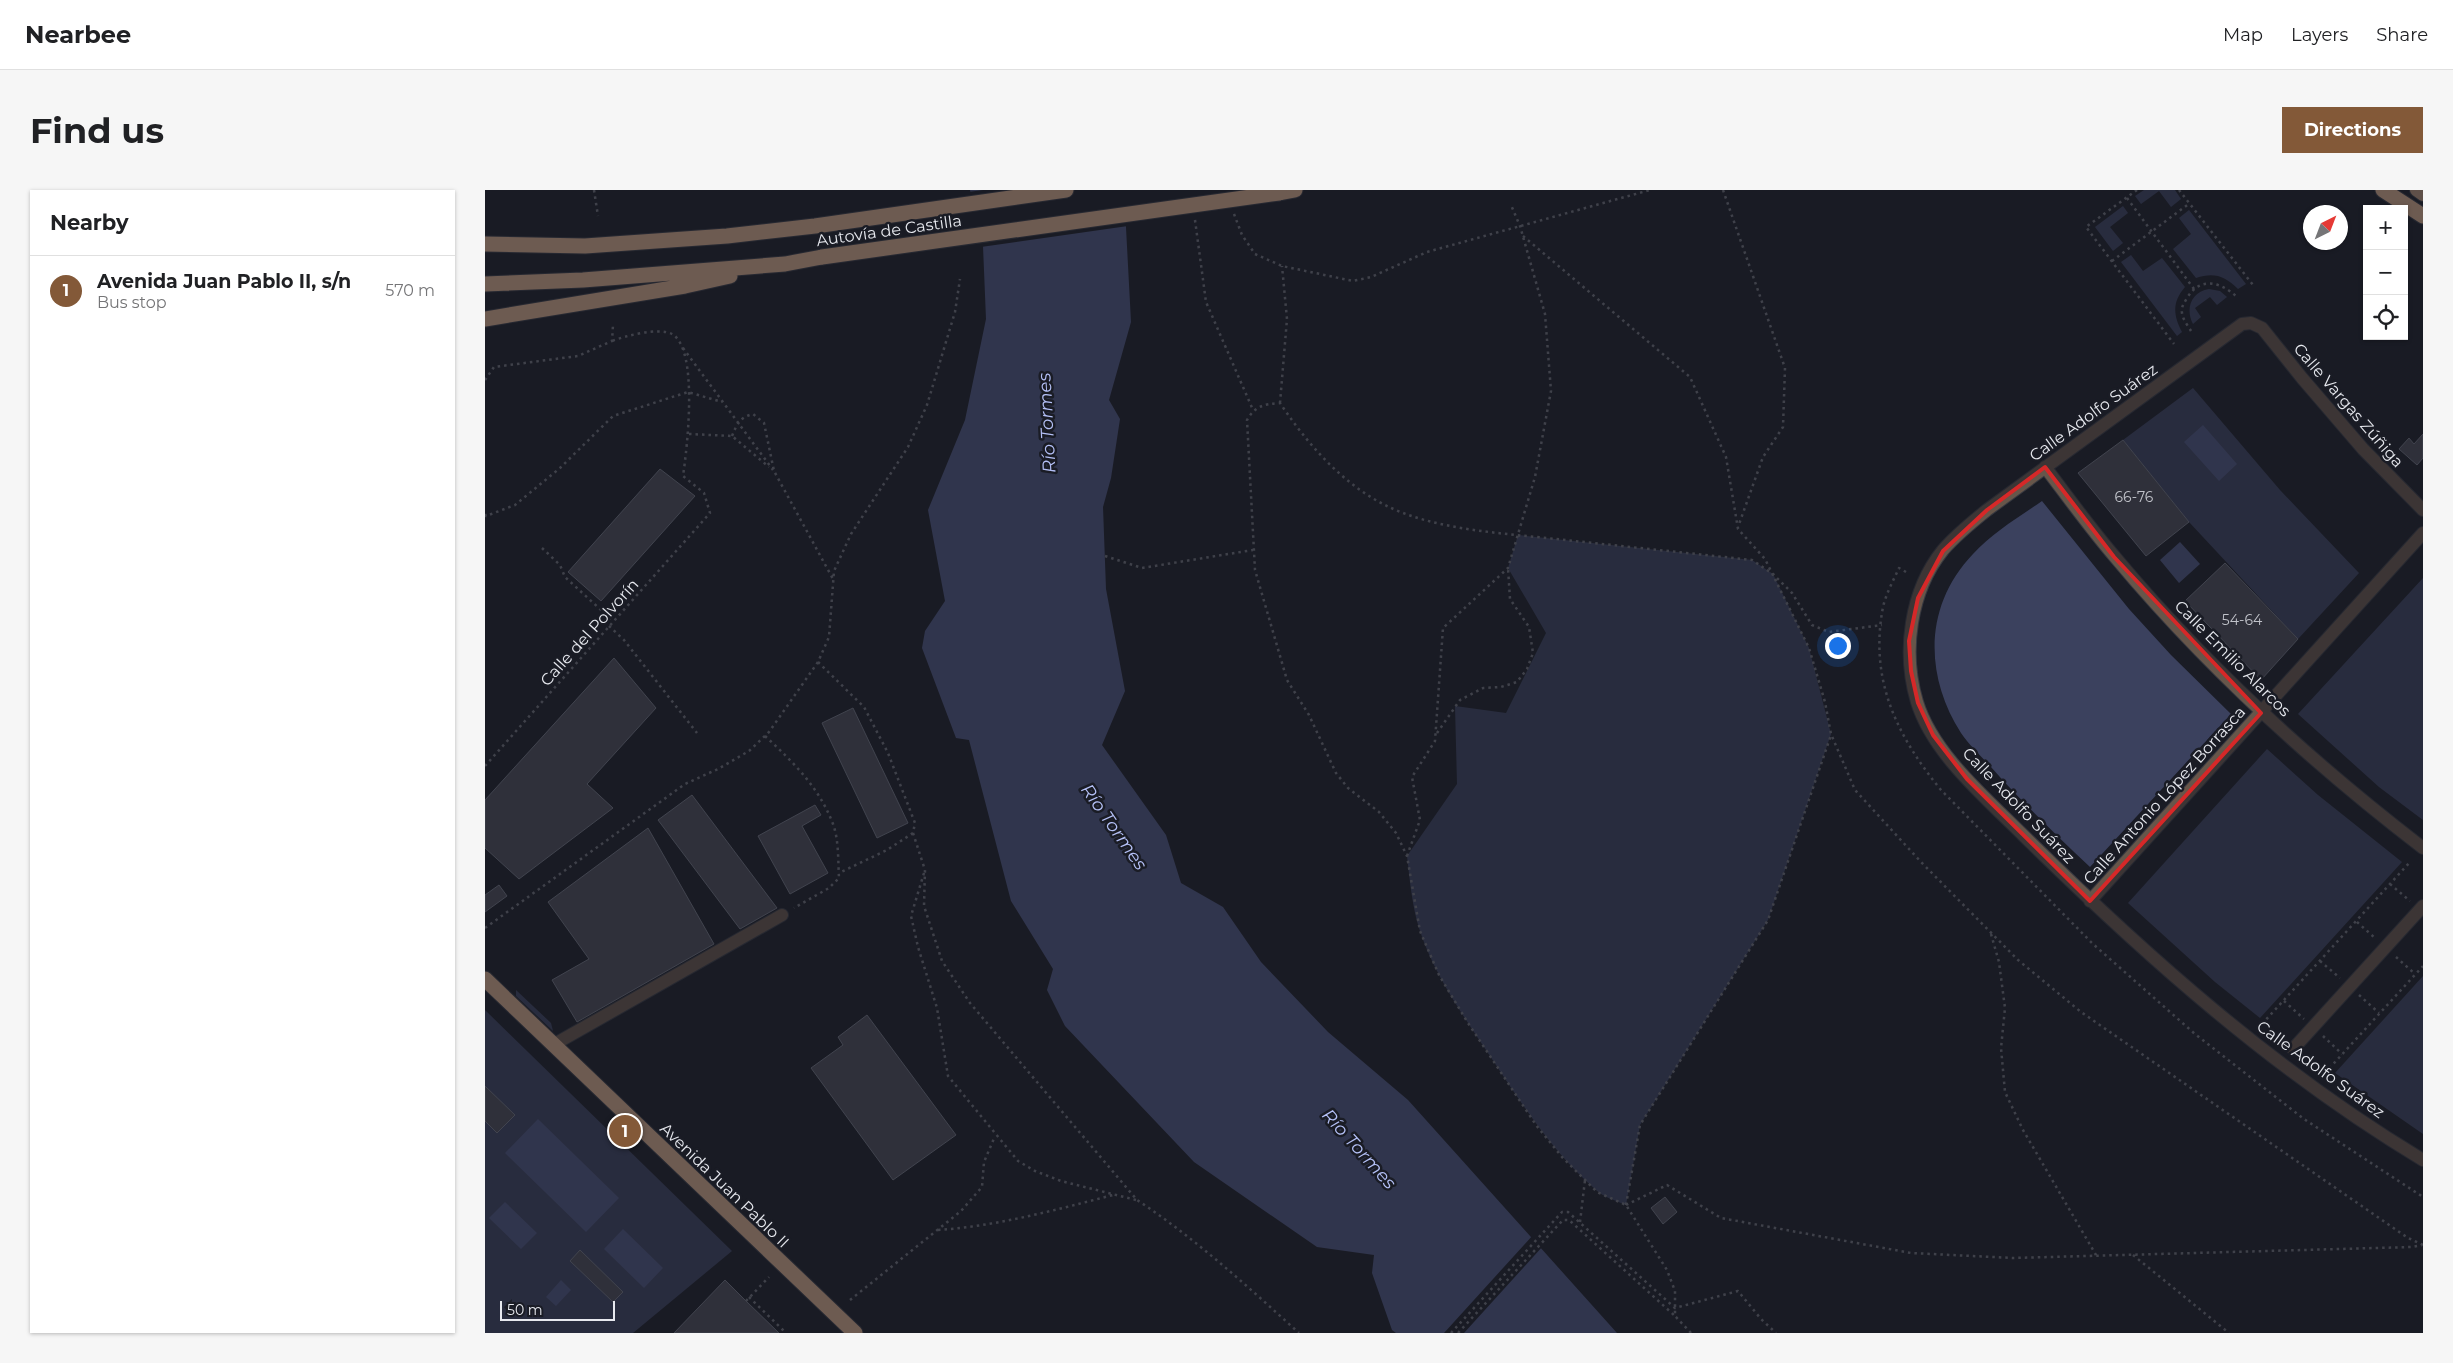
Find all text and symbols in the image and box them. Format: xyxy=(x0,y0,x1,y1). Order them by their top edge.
text: Nearbee xyxy=(25,20,131,49)
text: Map xyxy=(2223,24,2263,46)
text: Layers xyxy=(2291,24,2348,46)
text: Share xyxy=(2376,24,2428,46)
button: Directions xyxy=(2282,107,2423,153)
text: Find us xyxy=(30,109,164,152)
north arrow xyxy=(2303,205,2348,250)
map controls xyxy=(2363,205,2408,340)
button: + xyxy=(2363,205,2408,250)
text: Nearby xyxy=(50,210,129,235)
street label: Autovía de Castilla xyxy=(815,211,963,250)
button: − xyxy=(2363,250,2408,295)
text: Avenida Juan Pablo II, s/n xyxy=(97,270,351,293)
text: 1 xyxy=(63,281,69,300)
text: 570 m xyxy=(385,281,435,300)
text: Bus stop xyxy=(97,293,167,312)
button: locate xyxy=(2363,295,2408,340)
street label: Calle Vargas Zúñiga xyxy=(2290,339,2408,471)
street label: Calle Adolfo Suárez xyxy=(2026,360,2161,465)
water label: Río Tormes xyxy=(1033,372,1061,474)
house number: 66-76 xyxy=(2115,488,2154,506)
street label: Calle del Polvorín xyxy=(536,575,642,690)
street label: Calle Emilio Alarcos xyxy=(2171,596,2295,720)
house number: 54-64 xyxy=(2222,611,2263,629)
your location xyxy=(1825,633,1851,659)
street label: Calle Antonio López Borrasca xyxy=(2079,702,2249,888)
street label: Calle Adolfo Suárez xyxy=(1959,744,2079,867)
water label: Río Tormes xyxy=(1076,780,1152,875)
street label: Calle Adolfo Suárez xyxy=(2253,1017,2388,1122)
water label: Río Tormes xyxy=(1317,1104,1401,1194)
pin: 1 xyxy=(609,1112,641,1150)
street label: Avenida Juan Pablo II xyxy=(656,1119,793,1252)
scale bar xyxy=(500,1298,615,1321)
text: 50 m xyxy=(507,1301,543,1319)

